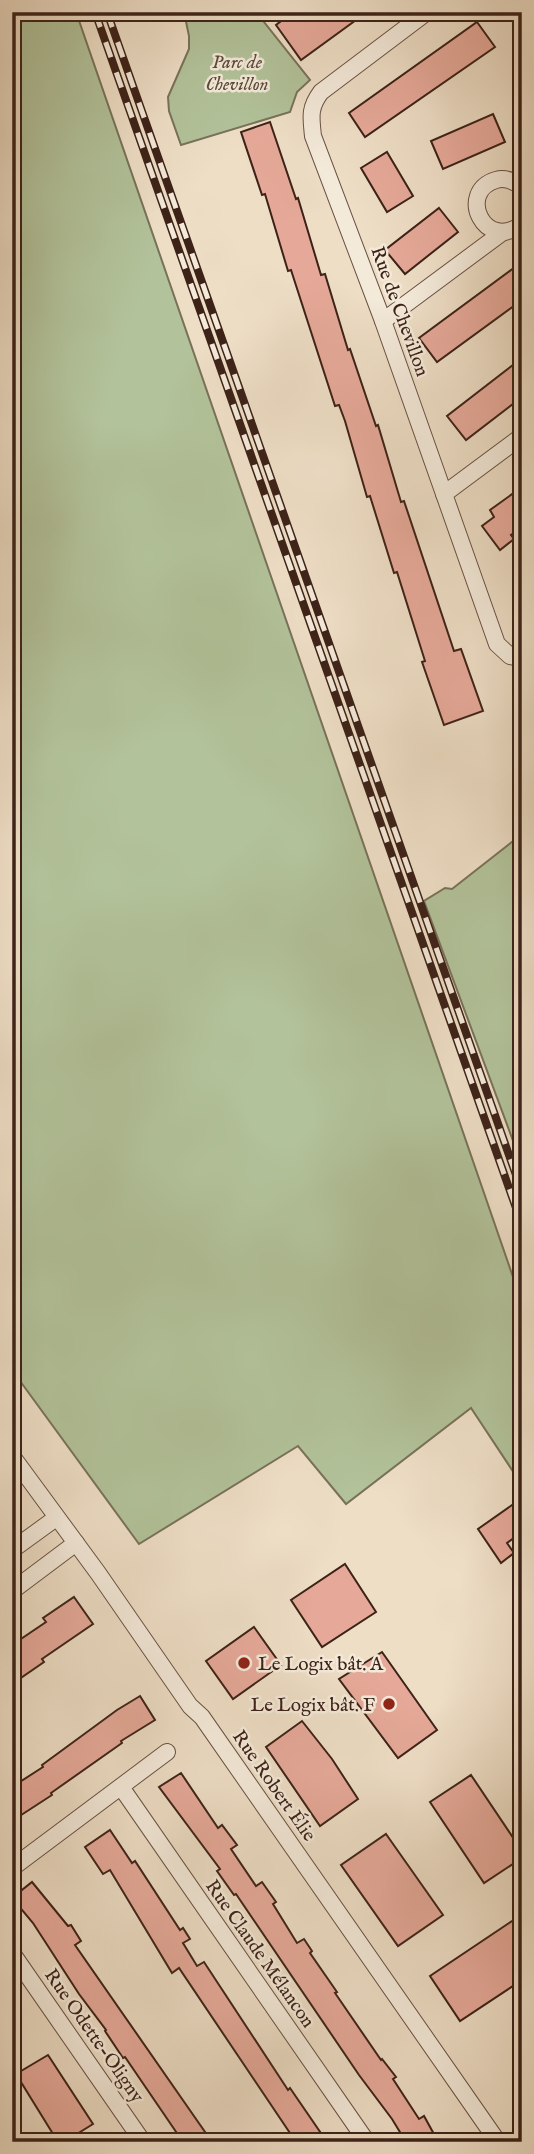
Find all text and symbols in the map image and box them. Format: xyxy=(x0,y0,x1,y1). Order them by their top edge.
park label: Parc de Chevillon xyxy=(206,51,269,97)
street label: Rue de Chevillon xyxy=(364,243,434,380)
place label: Le Logix bât. A xyxy=(258,1653,384,1677)
marker: Le Logix bât. A xyxy=(236,1655,252,1671)
place label: Le Logix bât. F xyxy=(251,1694,375,1718)
marker: Le Logix bât. F xyxy=(381,1696,397,1712)
street label: Rue Robert Élie xyxy=(226,1725,322,1847)
street label: Rue Claude Mélancon xyxy=(199,1875,319,2033)
street label: Rue Odette-Oligny xyxy=(38,1965,149,2108)

